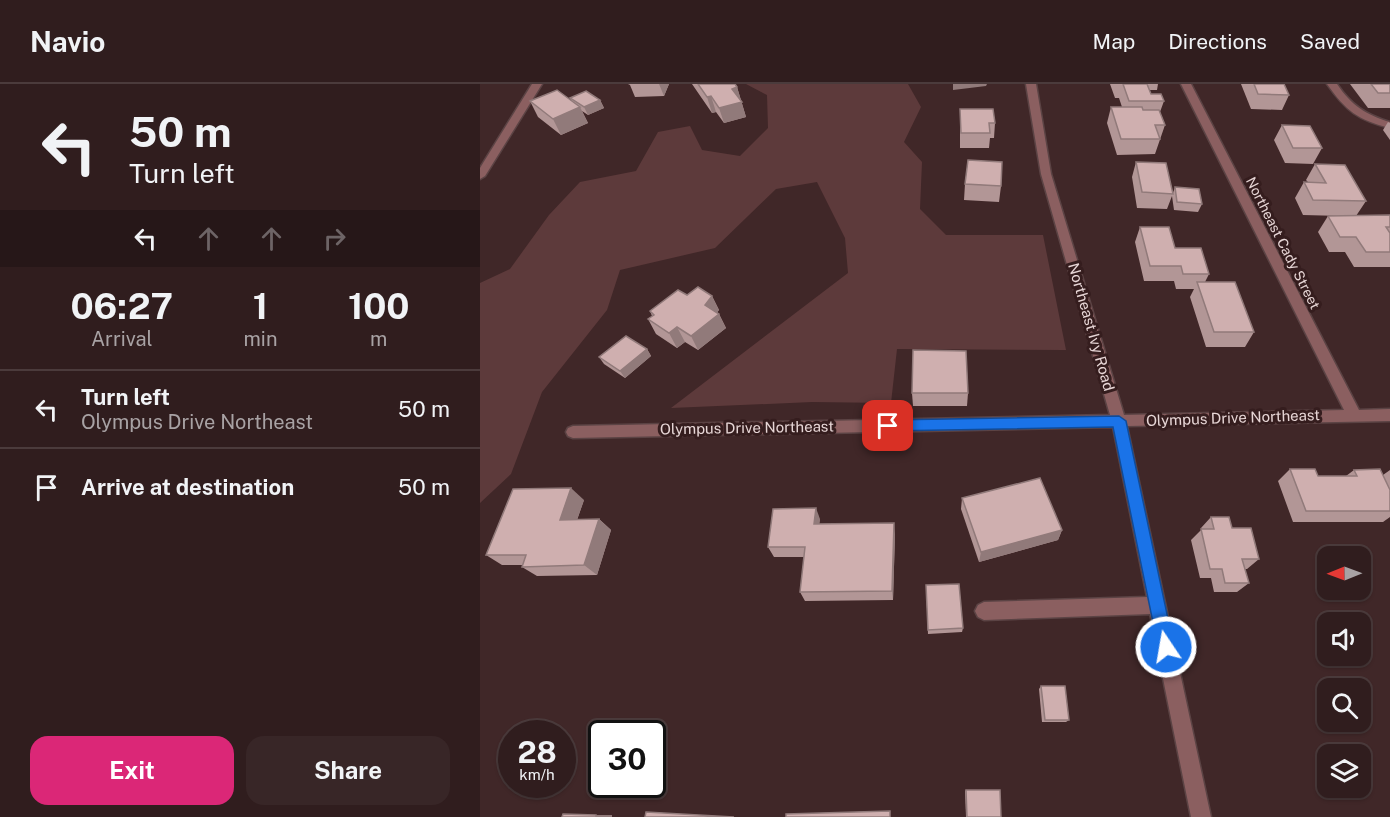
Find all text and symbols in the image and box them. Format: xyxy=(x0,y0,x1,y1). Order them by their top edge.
text: Navio xyxy=(30,25,105,58)
text: Map xyxy=(1093,29,1135,54)
text: Directions xyxy=(1168,29,1267,54)
text: Saved xyxy=(1300,29,1360,54)
text: 50 m xyxy=(129,107,232,156)
icon: left xyxy=(30,108,108,186)
text: Turn left xyxy=(129,157,235,189)
street label: Northeast Cady Street xyxy=(1243,174,1323,312)
icon: left xyxy=(129,222,162,255)
icon: ahead xyxy=(192,222,225,255)
icon: ahead xyxy=(255,222,288,255)
icon: right xyxy=(318,222,351,255)
street label: Northeast Ivy Road xyxy=(1065,261,1118,393)
text: 06:27 xyxy=(70,285,173,327)
text: 1 xyxy=(253,285,268,327)
text: 100 xyxy=(348,285,410,327)
text: Arrival xyxy=(91,327,153,351)
text: min xyxy=(244,327,277,351)
text: m xyxy=(370,327,387,351)
text: Turn left xyxy=(81,384,170,410)
icon: left xyxy=(30,393,63,426)
text: 50 m xyxy=(398,396,450,422)
pin xyxy=(862,400,913,451)
street label: Olympus Drive Northeast xyxy=(1146,406,1320,429)
icon: arrive xyxy=(871,409,904,442)
text: Olympus Drive Northeast xyxy=(81,410,313,434)
street label: Olympus Drive Northeast xyxy=(660,417,834,438)
icon: arrive xyxy=(30,471,63,504)
text: Arrive at destination xyxy=(81,474,294,500)
text: 50 m xyxy=(398,474,450,500)
north arrow xyxy=(1317,546,1371,600)
map controls xyxy=(1317,546,1371,798)
button: sound xyxy=(1317,612,1371,666)
position arrow xyxy=(1134,615,1198,679)
button: search xyxy=(1317,678,1371,732)
speed limit sign: 30 xyxy=(588,720,666,798)
text: 28 xyxy=(517,734,557,770)
button: Exit xyxy=(30,736,234,805)
button: Share xyxy=(246,736,450,805)
button: layers xyxy=(1317,744,1371,798)
text: km/h xyxy=(519,766,555,783)

